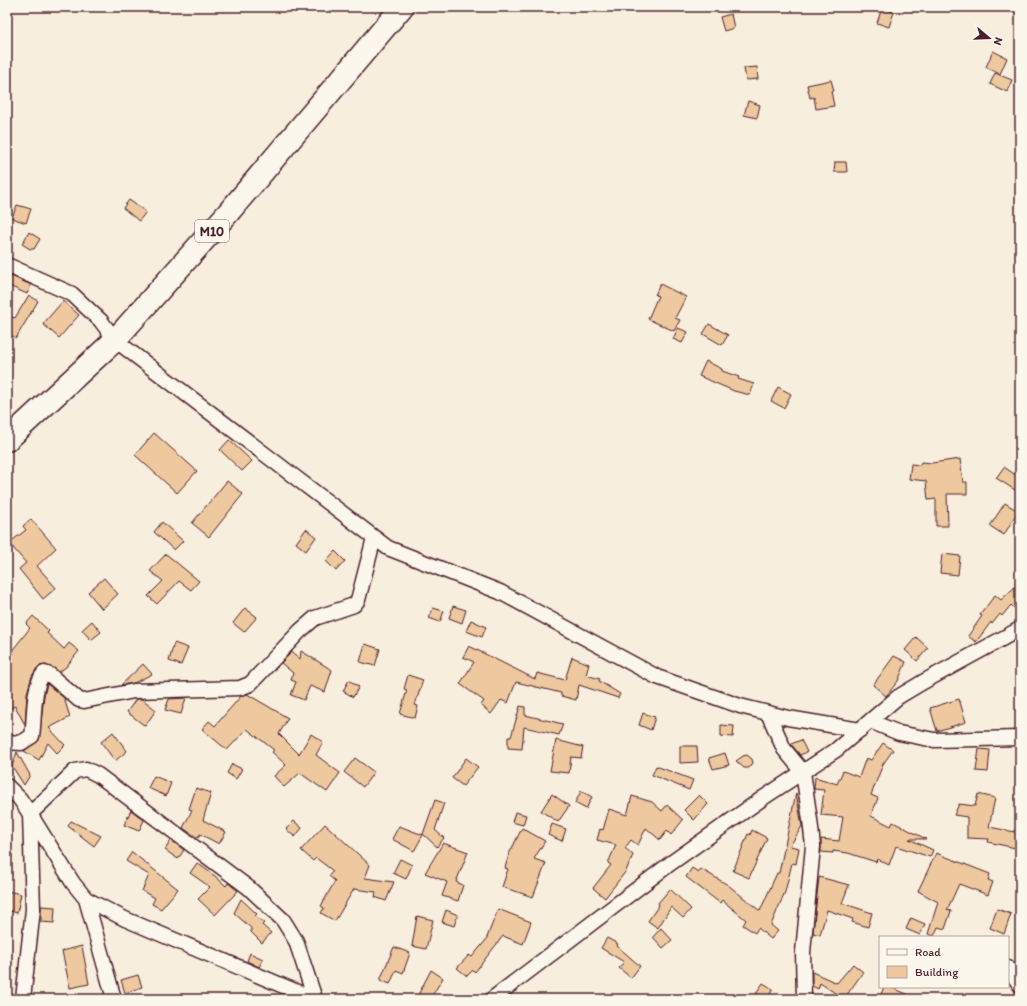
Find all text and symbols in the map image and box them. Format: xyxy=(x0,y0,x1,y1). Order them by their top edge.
north arrow xyxy=(969,18,1009,58)
text: N xyxy=(991,35,1005,47)
road number: M10 xyxy=(195,220,229,242)
legend xyxy=(879,936,1009,988)
text: Road xyxy=(915,945,941,959)
text: Building xyxy=(915,965,959,979)

